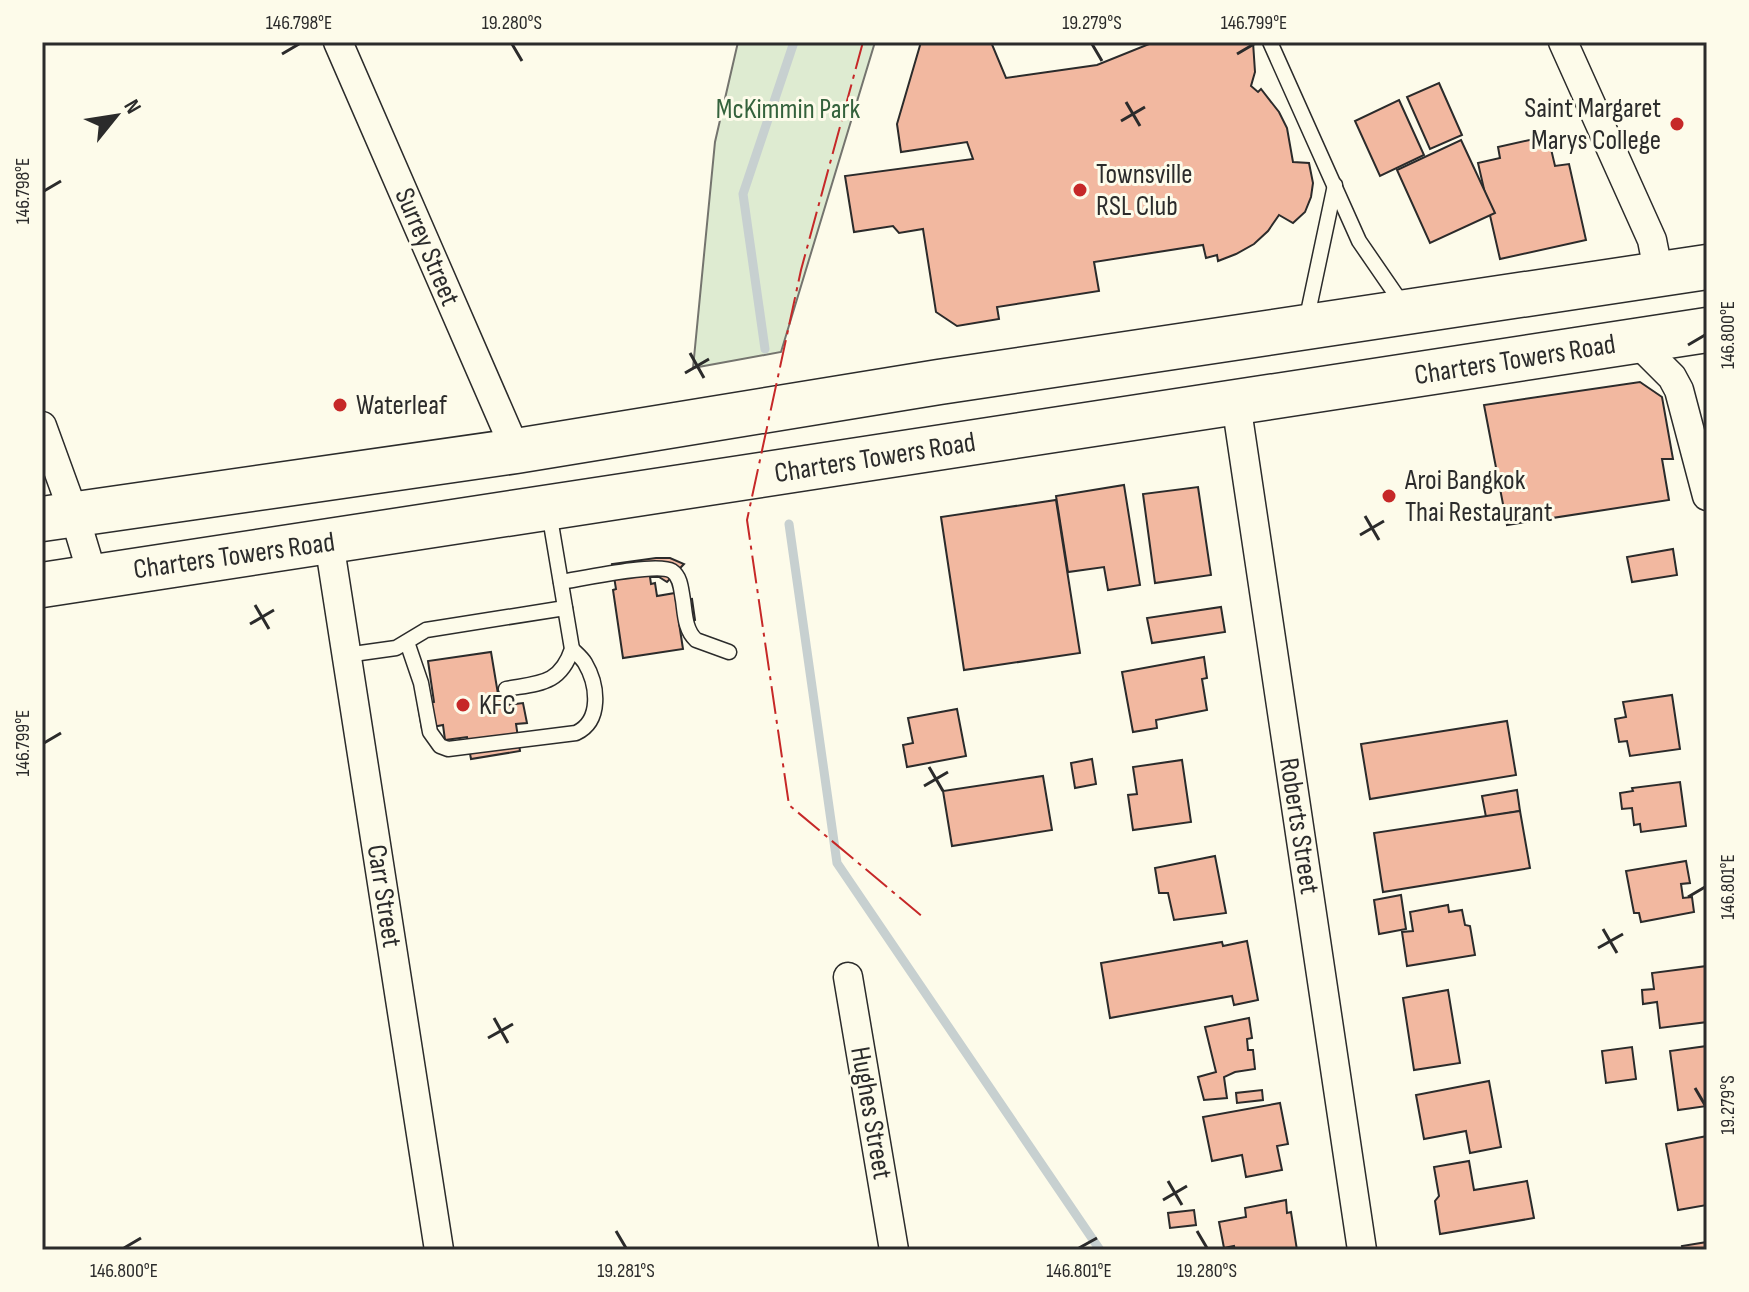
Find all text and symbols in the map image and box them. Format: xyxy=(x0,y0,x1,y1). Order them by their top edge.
text: 146.798°E xyxy=(266,11,332,35)
text: 19.280°S xyxy=(482,11,542,35)
text: 19.279°S xyxy=(1062,11,1122,35)
text: 146.799°E xyxy=(1221,11,1287,35)
north arrow xyxy=(76,76,156,156)
place label: Saint Margaret Marys College xyxy=(1524,92,1661,157)
park label: McKimmin Park xyxy=(716,93,860,126)
text: N xyxy=(117,95,147,119)
marker: Saint Margaret Marys College xyxy=(1668,115,1686,133)
text: 146.798°E xyxy=(11,158,35,224)
place label: Townsville RSL Club xyxy=(1096,158,1192,223)
marker: Townsville RSL Club xyxy=(1071,181,1089,199)
street label: Surrey Street xyxy=(387,183,467,311)
text: 146.800°E xyxy=(1716,301,1740,369)
street label: Charters Towers Road xyxy=(1412,328,1618,392)
place label: Waterleaf xyxy=(356,389,448,422)
marker: Waterleaf xyxy=(331,396,349,414)
street label: Charters Towers Road xyxy=(772,426,978,490)
place label: Aroi Bangkok Thai Restaurant xyxy=(1404,464,1552,529)
marker: Aroi Bangkok Thai Restaurant xyxy=(1380,487,1398,505)
street label: Charters Towers Road xyxy=(131,526,337,586)
place label: KFC xyxy=(479,689,516,722)
marker: KFC xyxy=(454,696,472,714)
text: 146.799°E xyxy=(11,710,35,776)
street label: Roberts Street xyxy=(1272,756,1326,896)
street label: Carr Street xyxy=(360,842,408,950)
text: 146.801°E xyxy=(1716,854,1740,920)
street label: Hughes Street xyxy=(843,1044,899,1182)
text: 19.279°S xyxy=(1716,1075,1740,1135)
text: 146.800°E xyxy=(90,1259,158,1283)
text: 19.281°S xyxy=(597,1259,655,1283)
text: 146.801°E xyxy=(1046,1259,1112,1283)
text: 19.280°S xyxy=(1177,1259,1237,1283)

